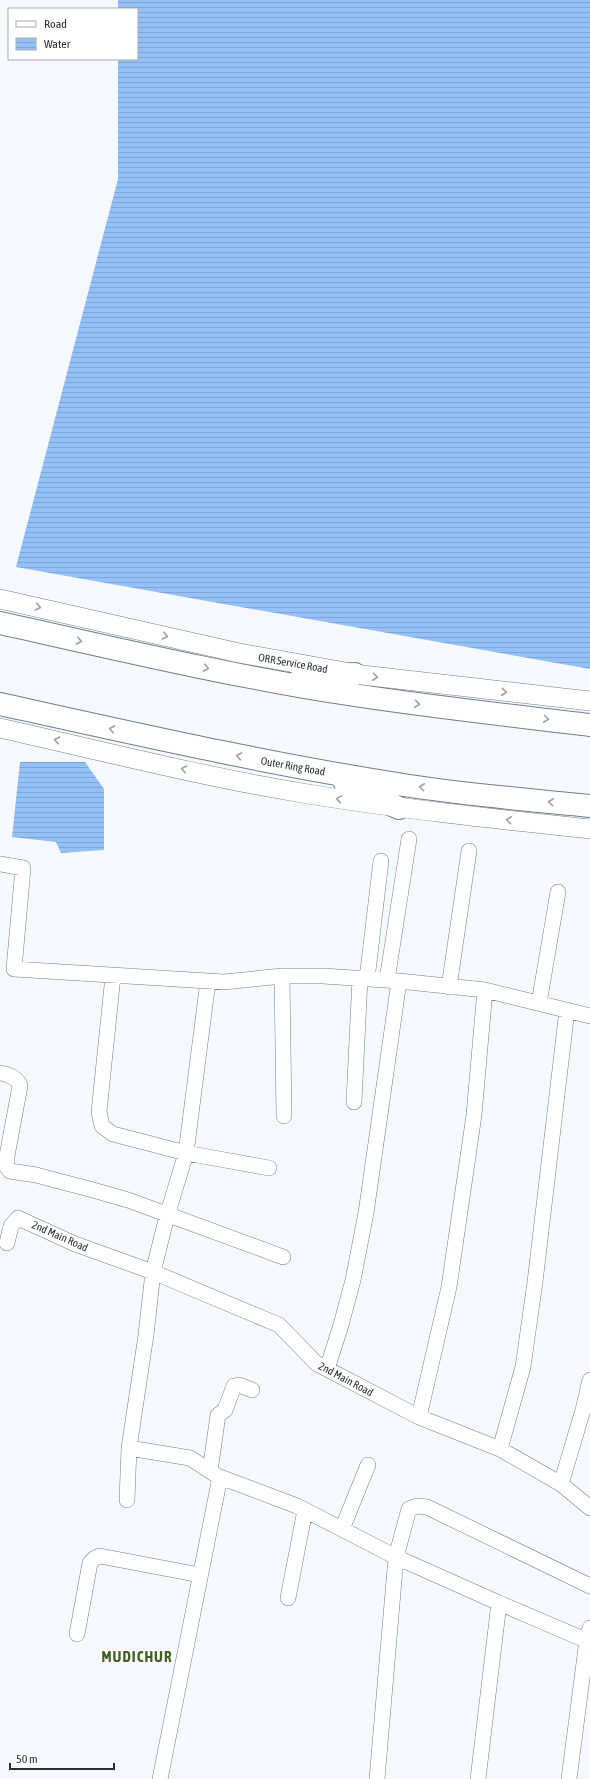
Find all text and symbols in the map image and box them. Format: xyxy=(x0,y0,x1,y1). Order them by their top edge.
legend xyxy=(8,8,138,60)
text: Road xyxy=(44,17,67,31)
text: Water xyxy=(44,37,71,51)
one-way arrow xyxy=(35,603,41,611)
one-way arrow xyxy=(162,632,168,640)
one-way arrow xyxy=(76,636,82,644)
street label: ORR Service Road xyxy=(257,651,329,675)
one-way arrow xyxy=(203,663,209,671)
one-way arrow xyxy=(372,672,378,681)
one-way arrow xyxy=(501,687,507,696)
one-way arrow xyxy=(414,699,420,708)
one-way arrow xyxy=(543,715,549,724)
one-way arrow xyxy=(109,725,115,733)
one-way arrow xyxy=(54,737,60,745)
one-way arrow xyxy=(236,752,242,760)
street label: Outer Ring Road xyxy=(260,754,326,778)
one-way arrow xyxy=(181,765,187,773)
one-way arrow xyxy=(419,783,425,792)
one-way arrow xyxy=(336,795,342,804)
one-way arrow xyxy=(548,798,554,807)
one-way arrow xyxy=(506,816,513,825)
street label: 2nd Main Road xyxy=(30,1218,90,1254)
street label: 2nd Main Road xyxy=(317,1360,375,1398)
district label: MUDICHUR xyxy=(102,1648,172,1665)
scale bar xyxy=(10,1745,114,1771)
text: 50 m xyxy=(16,1752,38,1766)

